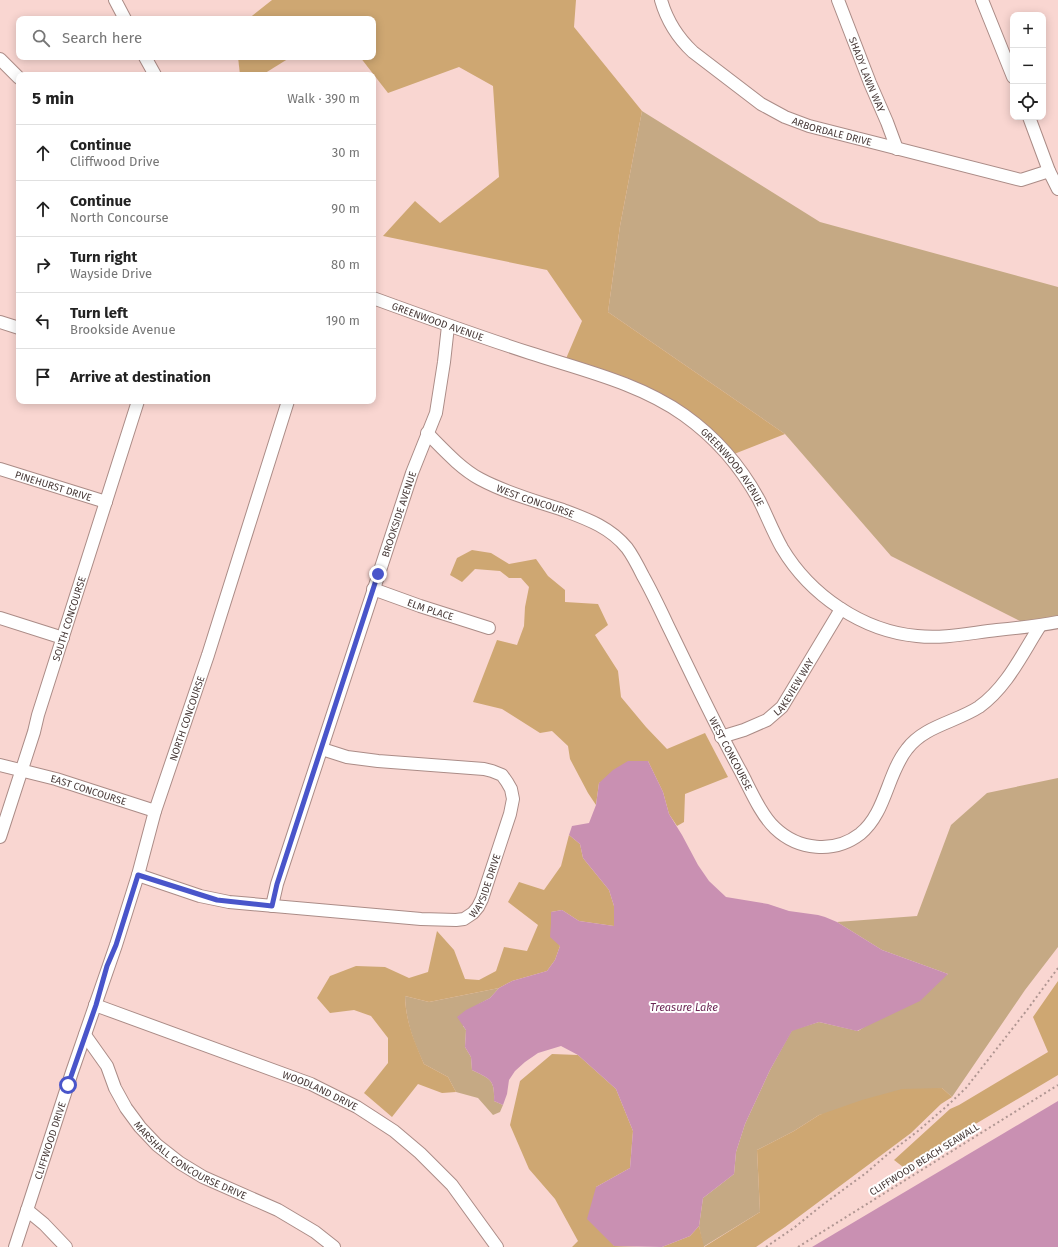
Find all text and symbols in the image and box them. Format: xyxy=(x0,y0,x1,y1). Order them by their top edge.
map controls xyxy=(1010,12,1046,120)
button: + xyxy=(1010,12,1046,48)
search box xyxy=(16,16,376,60)
icon: search xyxy=(30,27,52,49)
text: Search here xyxy=(62,29,142,47)
street label: SHADY LAWN WAY xyxy=(846,36,887,115)
button: − xyxy=(1010,48,1046,84)
button: locate xyxy=(1010,84,1046,120)
text: 5 min xyxy=(32,88,74,109)
text: Walk · 390 m xyxy=(287,91,360,106)
street label: ARBORDALE DRIVE xyxy=(790,115,873,149)
text: Continue xyxy=(70,136,131,154)
icon: ahead xyxy=(32,142,54,164)
text: 30 m xyxy=(332,145,360,160)
text: Cliffwood Drive xyxy=(70,154,160,169)
text: Continue xyxy=(70,192,131,210)
icon: ahead xyxy=(32,198,54,220)
text: 90 m xyxy=(331,201,360,216)
text: North Concourse xyxy=(70,210,169,225)
text: Turn right xyxy=(70,248,137,266)
icon: right xyxy=(32,254,54,276)
text: 80 m xyxy=(331,257,360,272)
text: Wayside Drive xyxy=(70,266,152,281)
street label: GREENWOOD AVENUE xyxy=(390,300,485,344)
text: Turn left xyxy=(70,304,128,322)
icon: left xyxy=(32,310,54,332)
text: 190 m xyxy=(326,313,360,328)
text: Brookside Avenue xyxy=(70,322,176,337)
icon: arrive xyxy=(32,366,54,388)
text: Arrive at destination xyxy=(70,368,211,386)
street label: GREENWOOD AVENUE xyxy=(698,426,766,508)
street label: PINEHURST DRIVE xyxy=(13,469,93,504)
street label: BROOKSIDE AVENUE xyxy=(380,470,419,559)
street label: WEST CONCOURSE xyxy=(494,483,576,521)
route end xyxy=(369,565,387,583)
street label: SOUTH CONCOURSE xyxy=(50,575,89,663)
street label: ELM PLACE xyxy=(405,597,455,623)
street label: LAKEVIEW WAY xyxy=(771,656,817,719)
street label: NORTH CONCOURSE xyxy=(167,674,207,763)
street label: WEST CONCOURSE xyxy=(706,715,754,793)
street label: EAST CONCOURSE xyxy=(49,773,128,808)
street label: WAYSIDE DRIVE xyxy=(467,852,504,920)
water label: Treasure Lake xyxy=(650,1001,718,1014)
street label: WOODLAND DRIVE xyxy=(281,1069,360,1113)
route start xyxy=(59,1076,77,1094)
street label: CLIFFWOOD DRIVE xyxy=(32,1100,69,1181)
street label: MARSHALL CONCOURSE DRIVE xyxy=(131,1119,248,1202)
street label: CLIFFWOOD BEACH SEAWALL xyxy=(867,1121,982,1199)

